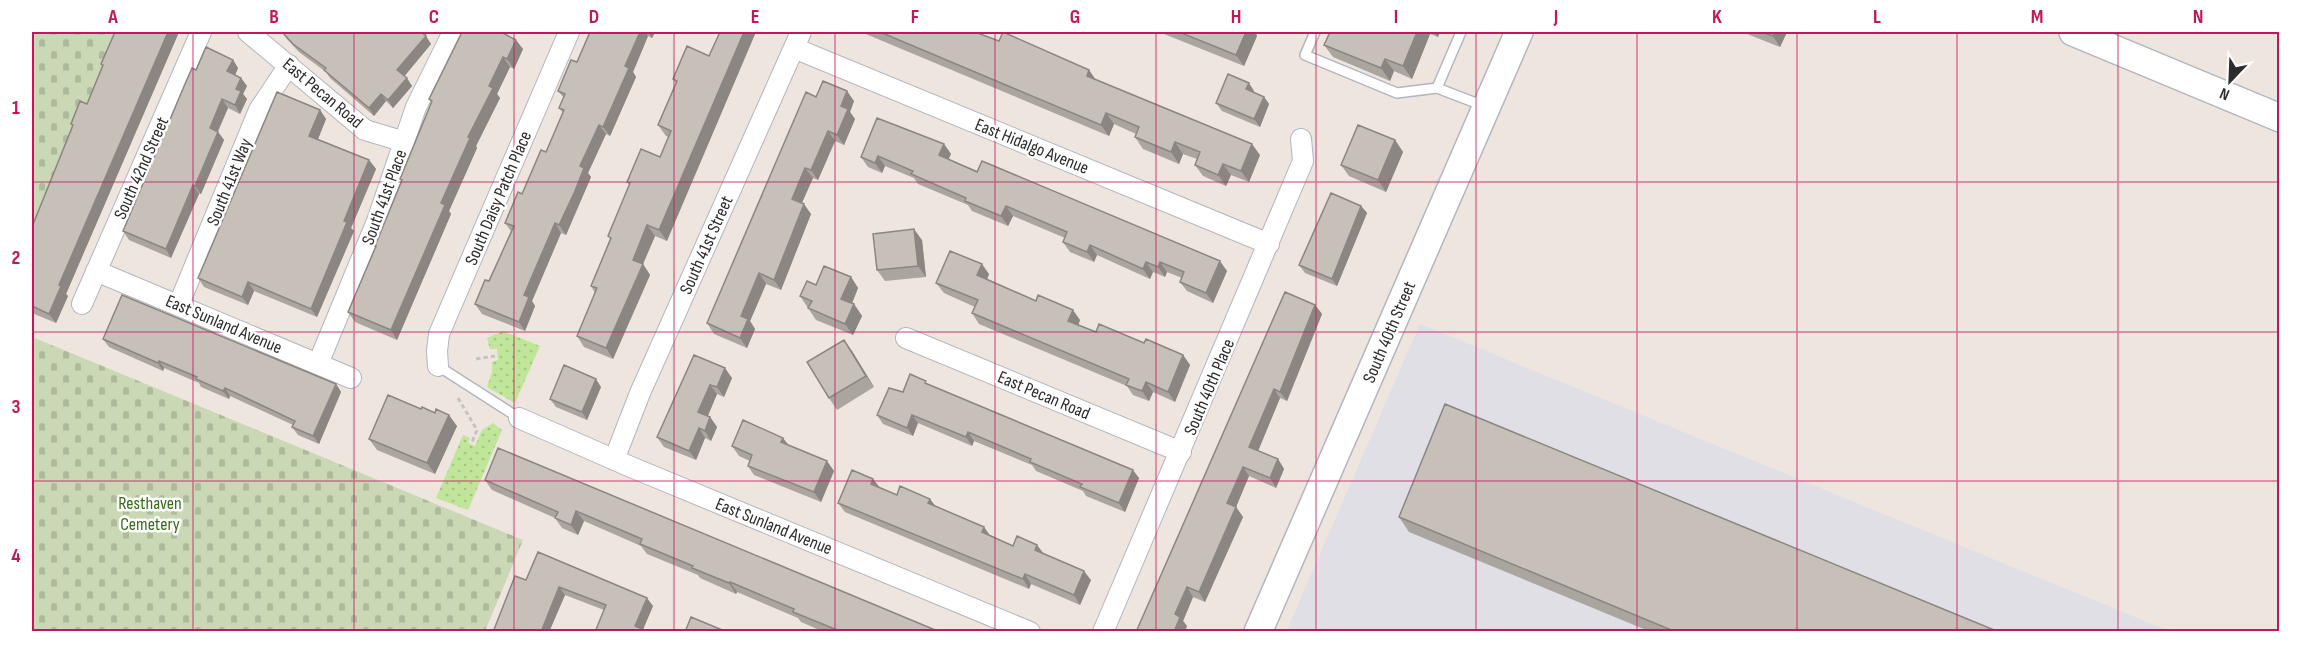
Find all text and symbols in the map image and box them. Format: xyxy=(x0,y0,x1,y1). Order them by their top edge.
text: A xyxy=(107,5,118,29)
text: B xyxy=(269,5,279,29)
text: C xyxy=(429,5,439,29)
text: D xyxy=(589,5,599,29)
text: E xyxy=(751,5,759,29)
text: F xyxy=(911,5,919,29)
text: G xyxy=(1070,5,1080,29)
text: H xyxy=(1231,5,1241,29)
text: I xyxy=(1394,5,1398,29)
text: J xyxy=(1553,5,1558,29)
text: K xyxy=(1712,5,1722,29)
text: L xyxy=(1873,5,1881,29)
text: M xyxy=(2031,5,2043,29)
text: N xyxy=(2193,5,2203,29)
north arrow xyxy=(2200,51,2260,111)
street label: East Pecan Road xyxy=(278,54,367,133)
text: N xyxy=(2217,83,2232,104)
text: 1 xyxy=(12,96,20,120)
street label: South 42nd Street xyxy=(110,113,174,223)
street label: East Hidalgo Avenue xyxy=(972,114,1092,179)
street label: South Daisy Patch Place xyxy=(461,128,536,268)
street label: South 41st Way xyxy=(202,135,257,229)
street label: South 41st Place xyxy=(358,147,411,248)
street label: South 41st Street xyxy=(675,192,738,298)
text: 2 xyxy=(12,246,20,270)
street label: South 40th Street xyxy=(1359,278,1420,386)
street label: East Sunland Avenue xyxy=(163,291,285,358)
street label: South 40th Place xyxy=(1180,336,1239,439)
street label: East Pecan Road xyxy=(995,367,1093,424)
text: 3 xyxy=(12,395,21,419)
park label: Resthaven Cemetery xyxy=(118,493,182,535)
street label: East Sunland Avenue xyxy=(712,493,835,559)
text: 4 xyxy=(11,544,21,568)

